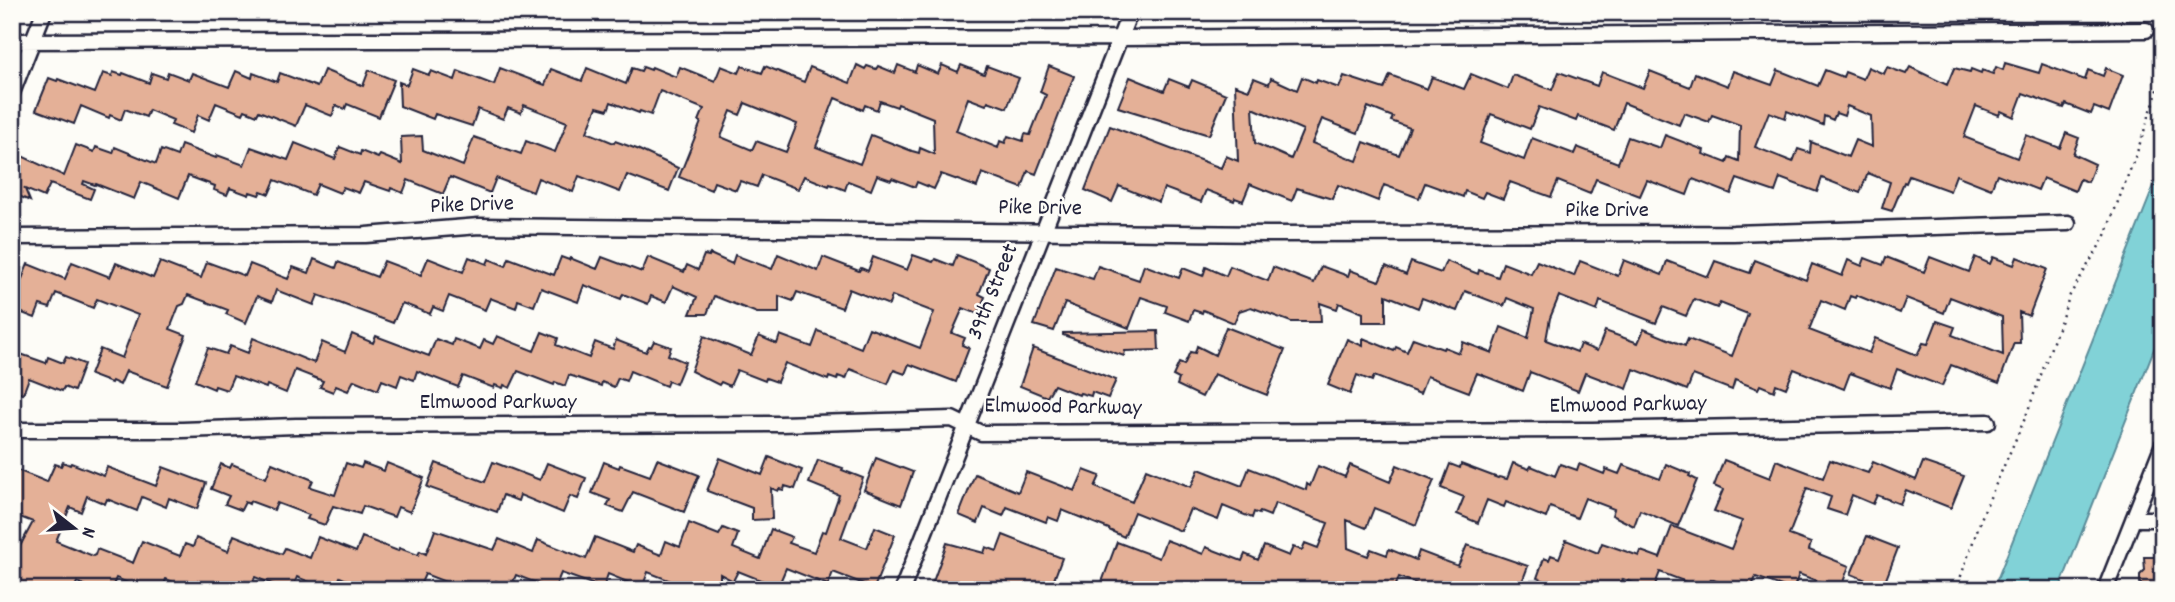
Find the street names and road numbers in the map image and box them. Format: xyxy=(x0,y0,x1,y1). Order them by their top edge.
street label: Pike Drive xyxy=(430,188,514,224)
street label: Pike Drive xyxy=(998,192,1082,226)
street label: Pike Drive xyxy=(1565,195,1649,228)
street label: 39th Street xyxy=(960,239,1028,345)
street label: Elmwood Parkway xyxy=(419,387,577,420)
street label: Elmwood Parkway xyxy=(1549,388,1708,424)
street label: Elmwood Parkway xyxy=(984,390,1143,426)

